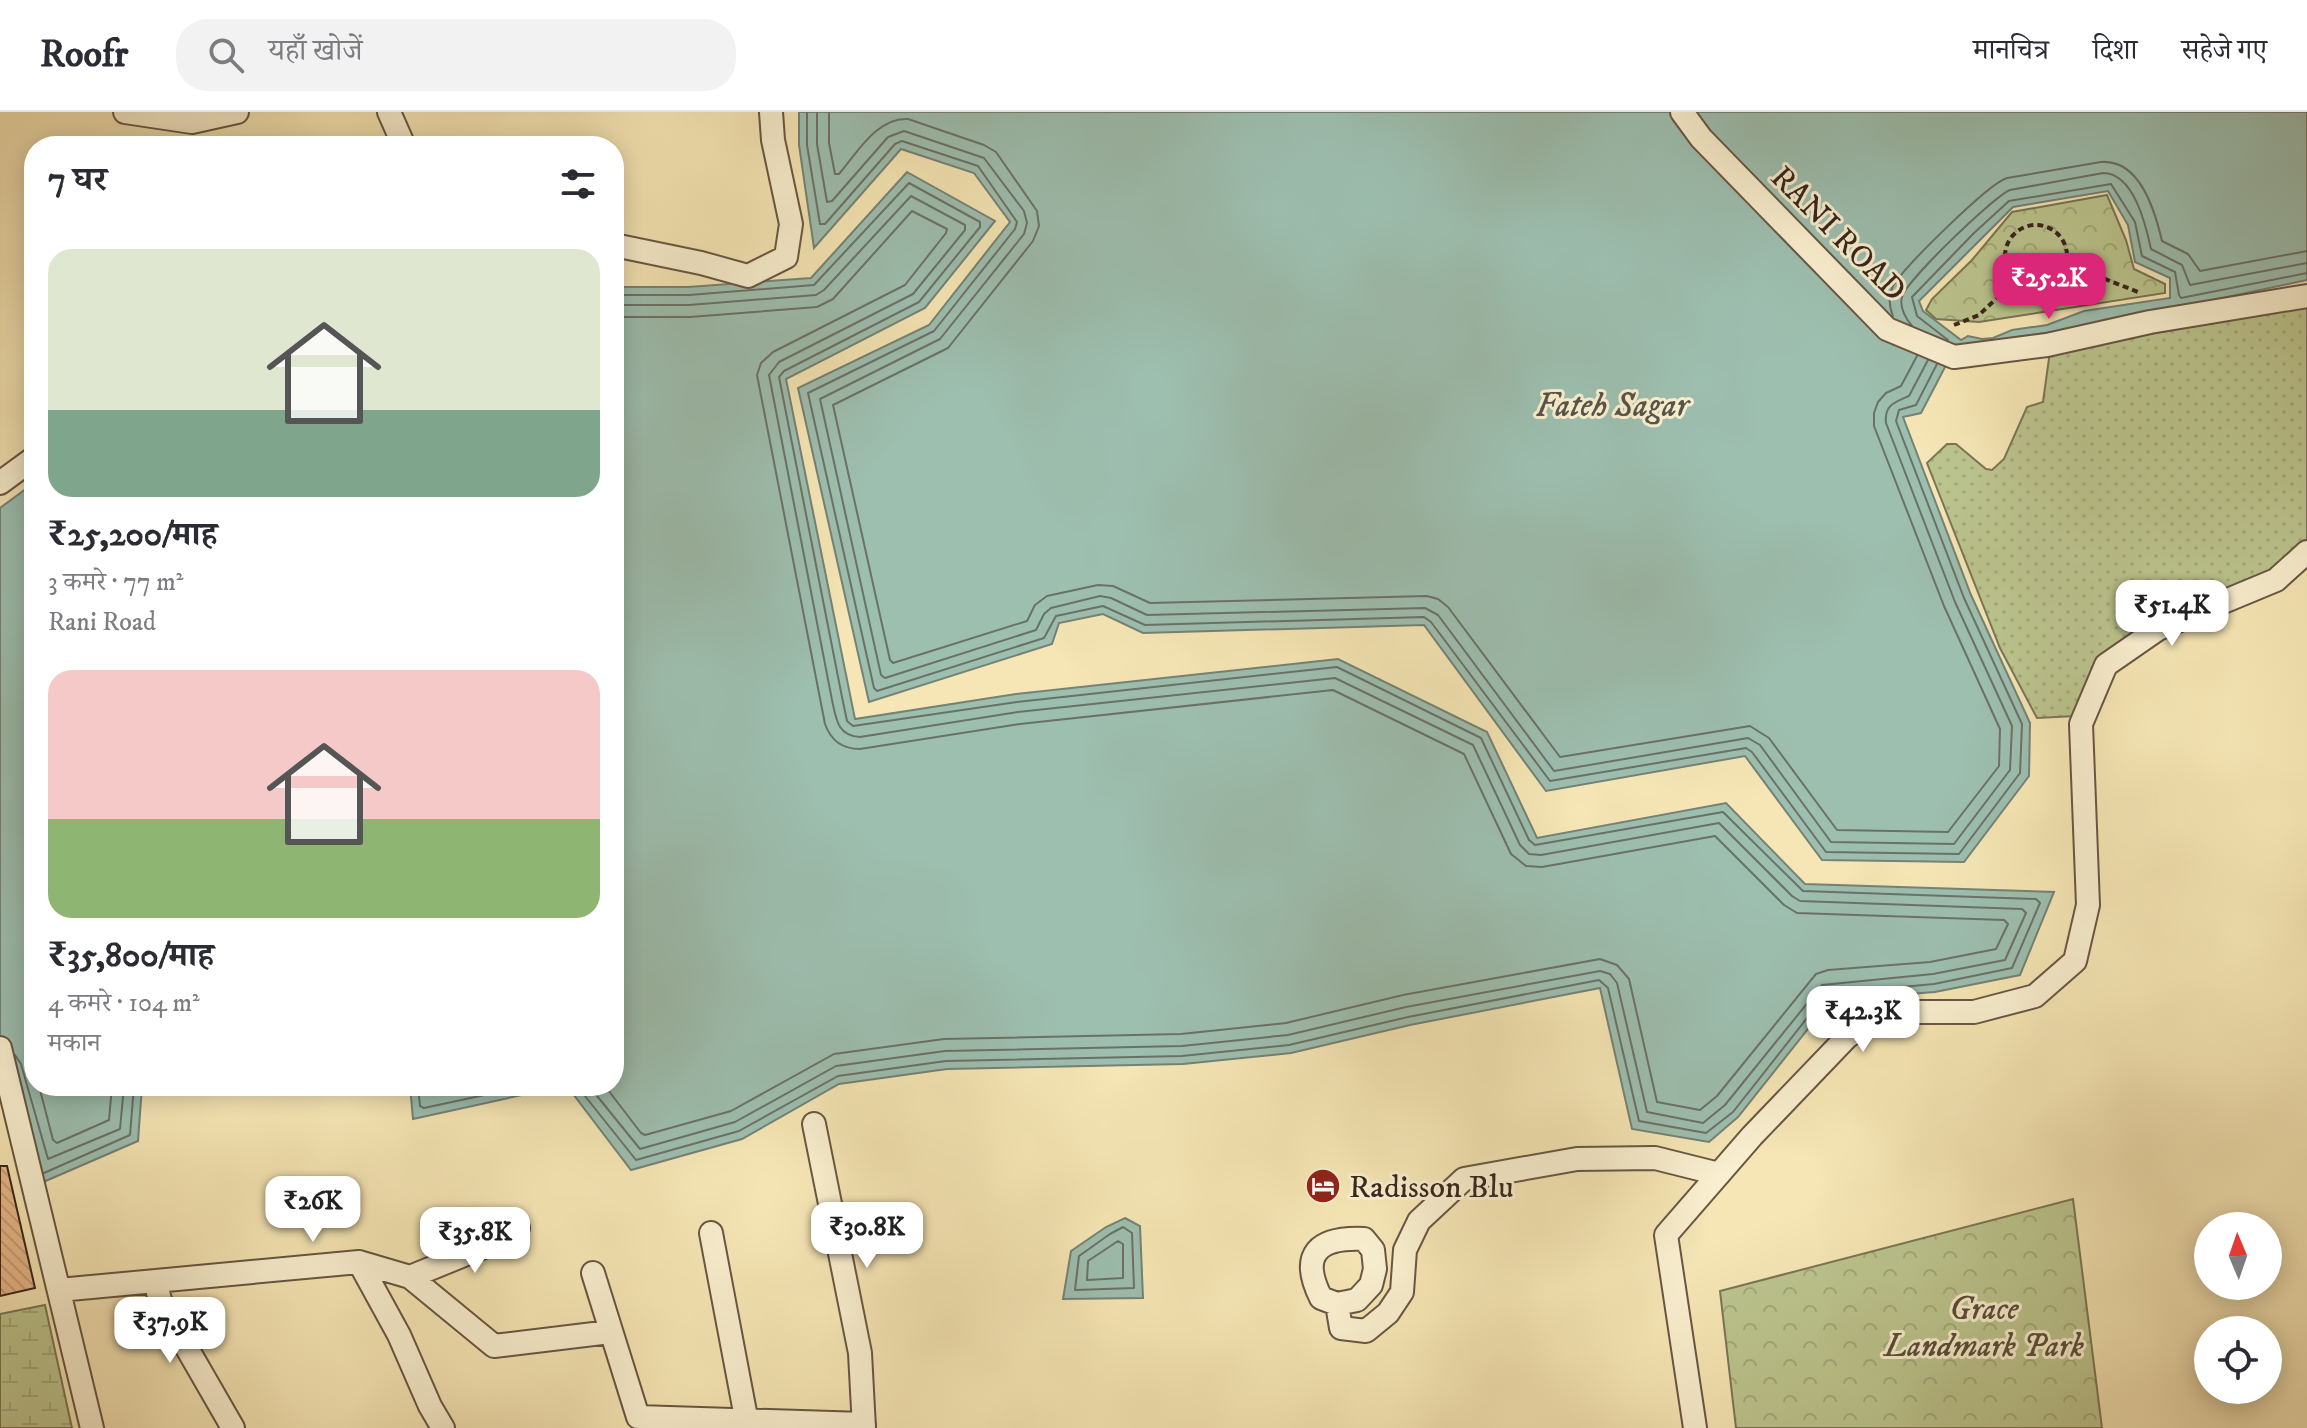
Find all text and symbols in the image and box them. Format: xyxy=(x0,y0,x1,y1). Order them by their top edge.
search box xyxy=(176,19,736,91)
text: Roofr xyxy=(40,31,128,79)
icon: search xyxy=(204,33,248,77)
text: यहाँ खोजें xyxy=(268,33,362,70)
text: मानचित्र xyxy=(1973,33,2049,68)
text: दिशा xyxy=(2093,33,2137,68)
text: सहेजे गए xyxy=(2181,33,2267,68)
street label: RANI ROAD xyxy=(1761,158,1914,311)
text: 7 घर xyxy=(48,159,107,201)
icon: filters xyxy=(556,162,600,206)
pin: ₹25.2K xyxy=(1984,253,2114,321)
text: ₹25.2K xyxy=(2011,262,2087,295)
icon: home xyxy=(252,301,396,445)
water label: Fateh Sagar xyxy=(1535,385,1692,427)
text: ₹25,200/माह xyxy=(48,514,217,556)
text: 3 कमरे · 77 m² xyxy=(48,566,183,599)
pin: ₹51.4K xyxy=(2107,580,2237,648)
text: ₹51.4K xyxy=(2134,589,2210,622)
text: Rani Road xyxy=(48,606,156,639)
icon: home xyxy=(252,722,396,866)
text: ₹35,800/माह xyxy=(48,935,214,977)
pin: ₹42.3K xyxy=(1798,986,1928,1054)
text: 4 कमरे · 104 m² xyxy=(48,987,200,1020)
text: ₹42.3K xyxy=(1825,995,1901,1028)
text: मकान xyxy=(48,1027,101,1060)
hotel icon: Radisson Blu xyxy=(1304,1167,1342,1205)
place label: Radisson Blu xyxy=(1349,1168,1514,1208)
pin: ₹26K xyxy=(266,1176,360,1244)
text: ₹26K xyxy=(283,1185,343,1218)
pin: ₹30.8K xyxy=(802,1202,932,1270)
pin: ₹35.8K xyxy=(410,1207,540,1275)
text: ₹30.8K xyxy=(829,1211,905,1244)
north arrow xyxy=(2194,1212,2282,1300)
map controls xyxy=(2194,1212,2282,1404)
text: ₹35.8K xyxy=(438,1216,512,1249)
park label: Grace Landmark Park xyxy=(1882,1290,2084,1367)
pin: ₹37.9K xyxy=(105,1297,235,1365)
text: ₹37.9K xyxy=(132,1306,208,1339)
button: locate xyxy=(2194,1316,2282,1404)

